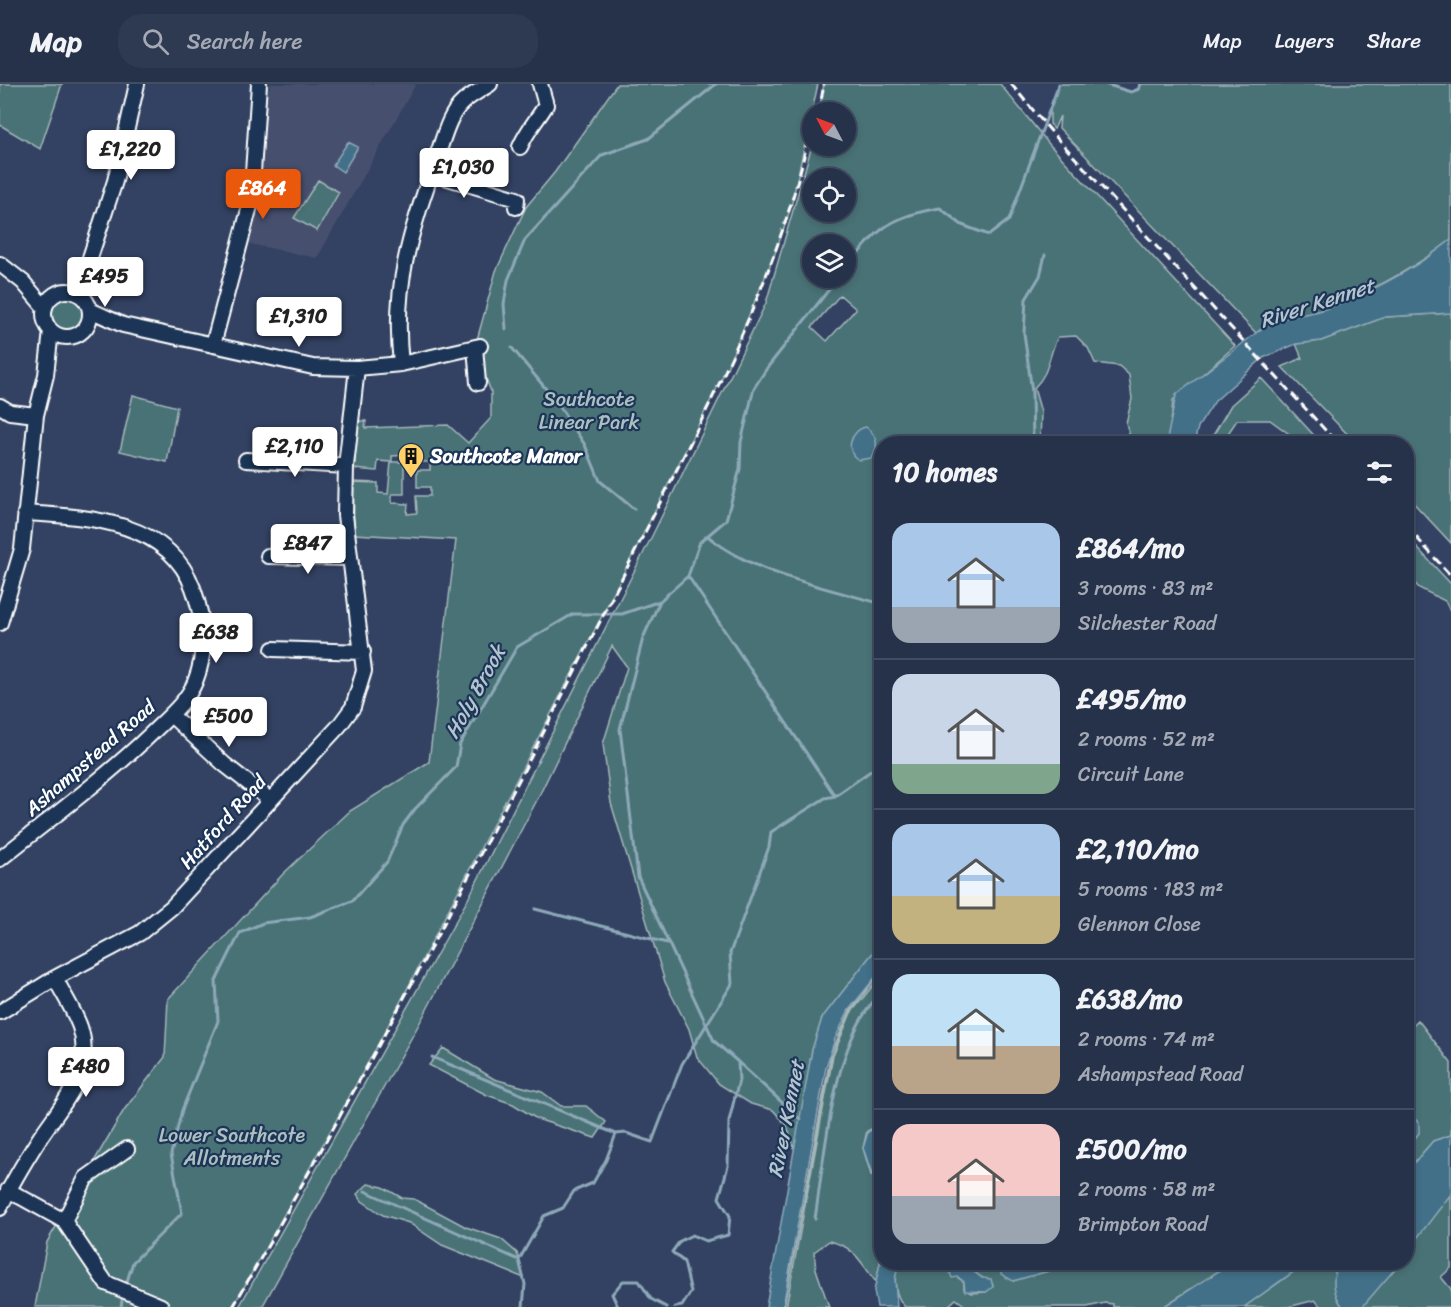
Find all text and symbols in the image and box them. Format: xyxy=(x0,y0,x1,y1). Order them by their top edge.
search box xyxy=(118,14,538,68)
text: Map xyxy=(30,17,82,66)
text: Search here xyxy=(187,22,303,61)
text: Map xyxy=(1203,22,1242,60)
text: Layers xyxy=(1275,22,1334,60)
text: Share xyxy=(1367,22,1421,60)
icon: search xyxy=(139,25,172,58)
north arrow xyxy=(802,102,856,156)
map controls xyxy=(802,102,856,288)
pin: £1,220 xyxy=(82,130,180,181)
text: £1,220 xyxy=(101,132,161,167)
pin: £1,030 xyxy=(415,148,513,199)
text: £1,030 xyxy=(434,150,494,185)
button: locate xyxy=(802,168,856,222)
pin: £864 xyxy=(227,169,299,220)
text: £864 xyxy=(240,171,286,206)
button: layers xyxy=(802,234,856,288)
pin: £495 xyxy=(69,257,141,308)
text: £495 xyxy=(81,259,129,294)
water label: River Kennet xyxy=(1255,266,1382,339)
pin: £1,310 xyxy=(250,297,348,348)
text: £1,310 xyxy=(271,299,327,334)
park label: Southcote Linear Park xyxy=(539,382,640,440)
pin: £2,110 xyxy=(246,427,344,478)
text: £2,110 xyxy=(266,429,324,464)
place label: Southcote Manor xyxy=(429,439,584,474)
building icon: Southcote Manor xyxy=(396,441,426,479)
text: 10 homes xyxy=(892,449,997,495)
icon: filters xyxy=(1363,456,1396,489)
pin: £847 xyxy=(272,524,344,575)
text: £864/mo xyxy=(1078,525,1185,571)
text: £847 xyxy=(285,526,331,561)
icon: home xyxy=(940,547,1012,619)
text: 3 rooms · 83 m² xyxy=(1078,571,1213,606)
text: Silchester Road xyxy=(1078,606,1216,641)
pin: £638 xyxy=(180,613,252,664)
text: £638 xyxy=(194,615,239,650)
water label: Holy Brook xyxy=(434,636,518,746)
text: £495/mo xyxy=(1078,676,1186,722)
street label: Ashampstead Road xyxy=(16,690,165,826)
pin: £500 xyxy=(193,697,265,748)
icon: home xyxy=(940,698,1012,770)
text: £500 xyxy=(205,699,253,734)
text: 2 rooms · 52 m² xyxy=(1078,722,1215,757)
text: Circuit Lane xyxy=(1078,757,1184,792)
street label: Hatford Road xyxy=(170,765,277,878)
text: £2,110/mo xyxy=(1078,826,1199,872)
icon: home xyxy=(940,848,1012,920)
text: 5 rooms · 183 m² xyxy=(1078,872,1223,907)
text: Glennon Close xyxy=(1078,907,1201,942)
text: £638/mo xyxy=(1078,976,1183,1022)
icon: home xyxy=(940,998,1012,1070)
text: 2 rooms · 74 m² xyxy=(1078,1022,1215,1057)
pin: £480 xyxy=(50,1047,122,1098)
text: £480 xyxy=(62,1049,110,1084)
water label: River Kennet xyxy=(756,1054,817,1181)
text: Ashampstead Road xyxy=(1078,1057,1243,1092)
park label: Lower Southcote Allotments xyxy=(159,1118,306,1176)
text: £500/mo xyxy=(1078,1126,1187,1172)
icon: home xyxy=(940,1148,1012,1220)
text: 2 rooms · 58 m² xyxy=(1078,1172,1215,1207)
text: Brimpton Road xyxy=(1078,1207,1208,1242)

